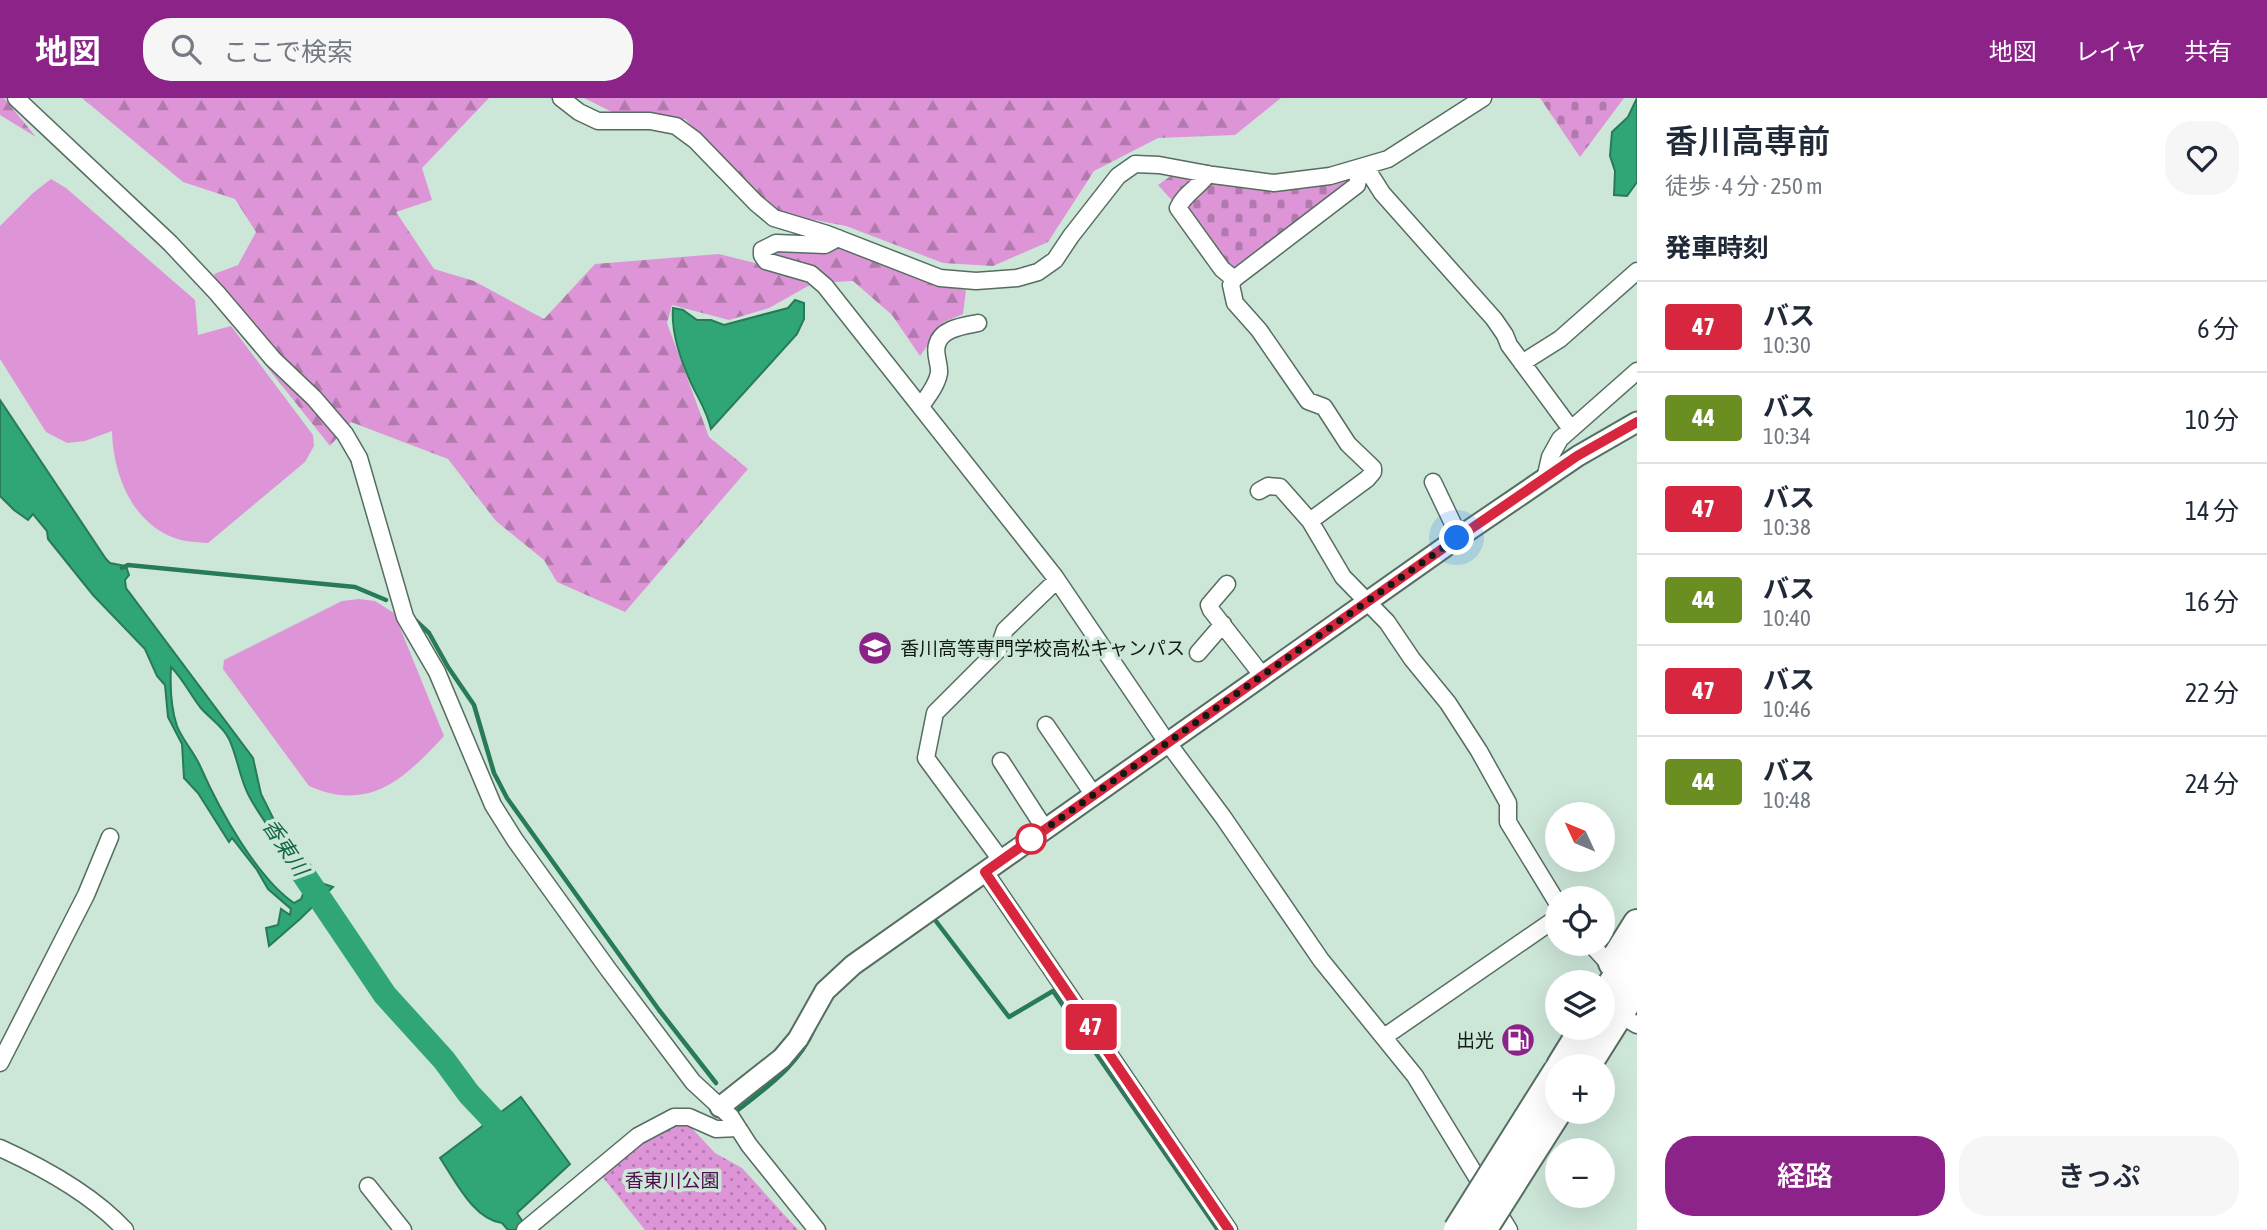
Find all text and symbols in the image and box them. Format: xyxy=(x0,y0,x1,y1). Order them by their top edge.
search box xyxy=(143,18,633,81)
icon: search xyxy=(167,30,205,68)
text: 地図 xyxy=(35,32,101,70)
text: ここで検索 xyxy=(223,37,353,67)
text: 地図 xyxy=(1989,38,2037,65)
text: レイヤ xyxy=(2075,38,2146,65)
text: 共有 xyxy=(2184,38,2232,65)
button: heart xyxy=(2165,121,2239,195)
text: 香川高専前 xyxy=(1665,122,1830,160)
text: 徒歩 · 4 分 · 250 m xyxy=(1665,173,1823,199)
text: 発車時刻 xyxy=(1665,233,1769,263)
text: バス xyxy=(1763,301,1815,331)
text: 47 xyxy=(1692,313,1715,340)
text: 6 分 xyxy=(2197,314,2239,344)
text: 10:30 xyxy=(1763,332,1811,358)
text: バス xyxy=(1763,392,1815,422)
text: 44 xyxy=(1692,404,1715,431)
text: 10 分 xyxy=(2185,405,2239,435)
text: 10:34 xyxy=(1763,423,1811,449)
text: バス xyxy=(1763,483,1815,513)
text: 47 xyxy=(1692,495,1715,522)
text: 14 分 xyxy=(2185,496,2239,526)
text: 10:38 xyxy=(1763,514,1811,540)
your location xyxy=(1439,520,1474,555)
text: バス xyxy=(1763,574,1815,604)
text: 44 xyxy=(1692,586,1715,613)
text: 16 分 xyxy=(2185,587,2239,617)
text: 10:40 xyxy=(1763,605,1811,631)
school or university icon: 香川高等専門学校高松キャンパス xyxy=(856,629,894,667)
place label: 香川高等専門学校高松キャンパス xyxy=(900,637,1185,659)
text: バス xyxy=(1763,665,1815,695)
text: 47 xyxy=(1692,677,1715,704)
text: 22 分 xyxy=(2185,678,2239,708)
text: 10:46 xyxy=(1763,696,1811,722)
text: バス xyxy=(1763,756,1815,786)
text: 44 xyxy=(1692,768,1715,795)
text: 24 分 xyxy=(2185,769,2239,799)
text: 10:48 xyxy=(1763,787,1811,813)
north arrow xyxy=(1545,802,1615,872)
map controls xyxy=(1545,802,1615,1208)
water label: 香東川 xyxy=(258,814,315,881)
unlabelled marker xyxy=(1016,824,1046,854)
button: locate xyxy=(1545,886,1615,956)
button: layers xyxy=(1545,970,1615,1040)
line badge: 47 xyxy=(1060,1004,1122,1050)
text: 47 xyxy=(1080,1013,1102,1040)
fuel station icon: 出光 xyxy=(1499,1021,1537,1059)
place label: 出光 xyxy=(1456,1029,1494,1051)
button: + xyxy=(1545,1054,1615,1124)
button: 経路 xyxy=(1665,1136,1945,1216)
button: きっぷ xyxy=(1959,1136,2239,1216)
button: − xyxy=(1545,1138,1615,1208)
park label: 香東川公園 xyxy=(624,1169,720,1191)

